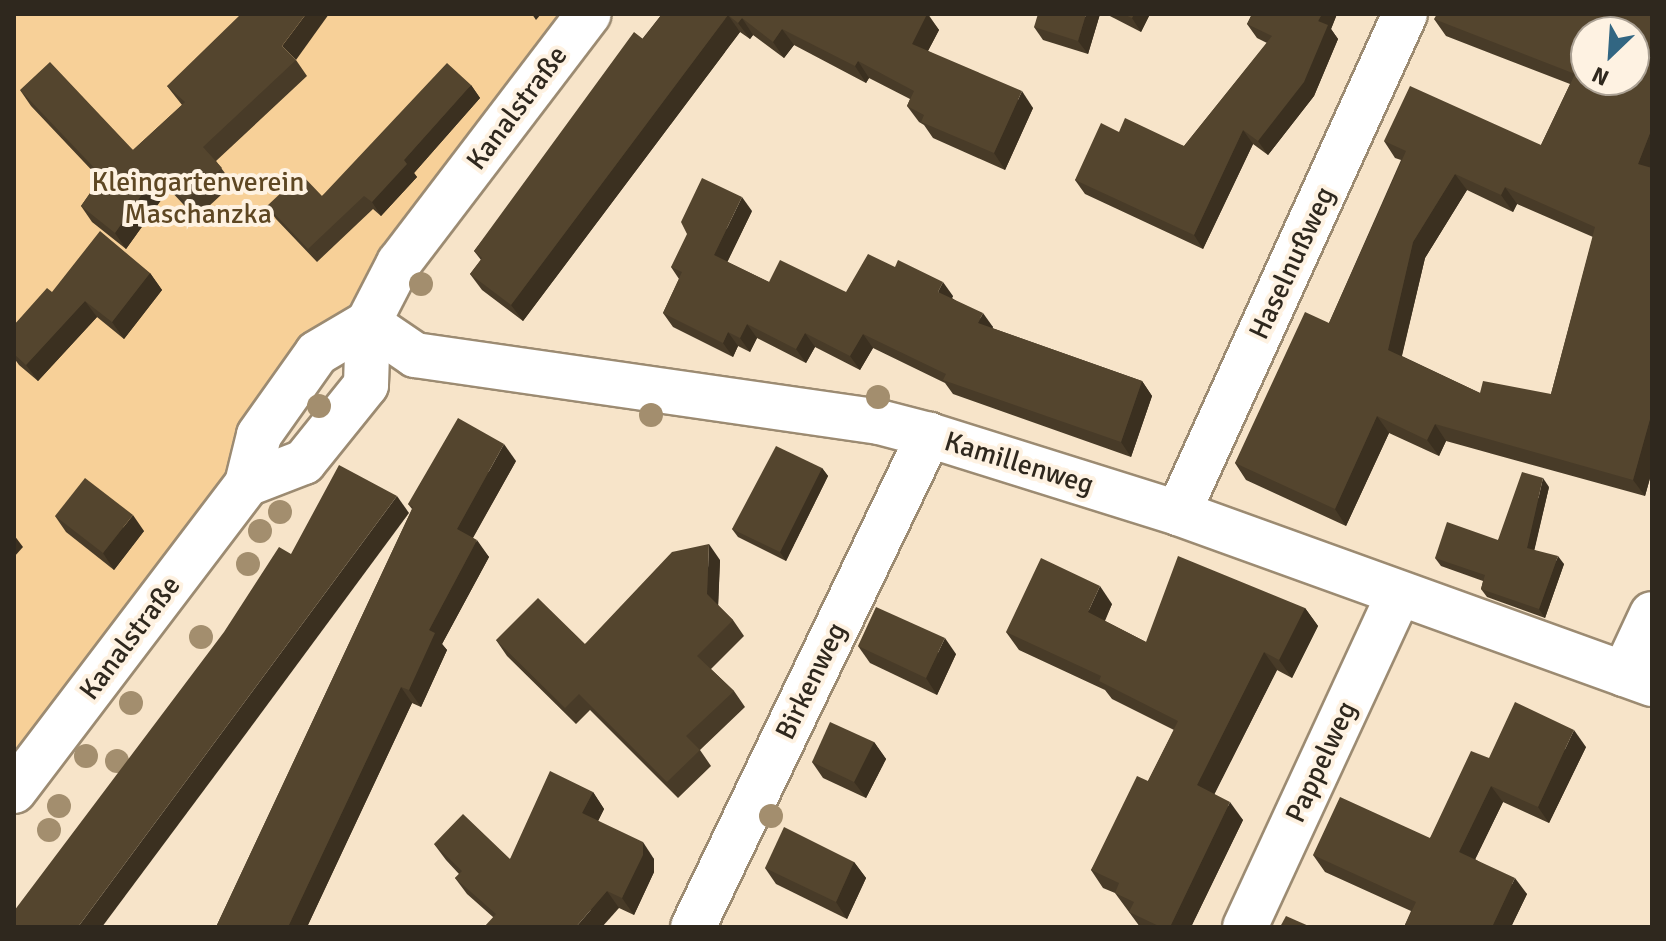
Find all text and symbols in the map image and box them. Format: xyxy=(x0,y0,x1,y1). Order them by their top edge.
north arrow xyxy=(1570,16,1650,96)
street label: Kanalstraße xyxy=(460,39,574,177)
text: N xyxy=(1588,61,1613,92)
park label: Kleingartenverein Maschanzka xyxy=(92,165,304,231)
street label: Haselnußweg xyxy=(1242,181,1342,345)
street label: Kamillenweg xyxy=(940,424,1098,502)
street label: Kanalstraße xyxy=(73,569,187,707)
street label: Birkenweg xyxy=(768,617,854,745)
street label: Pappelweg xyxy=(1278,696,1364,828)

